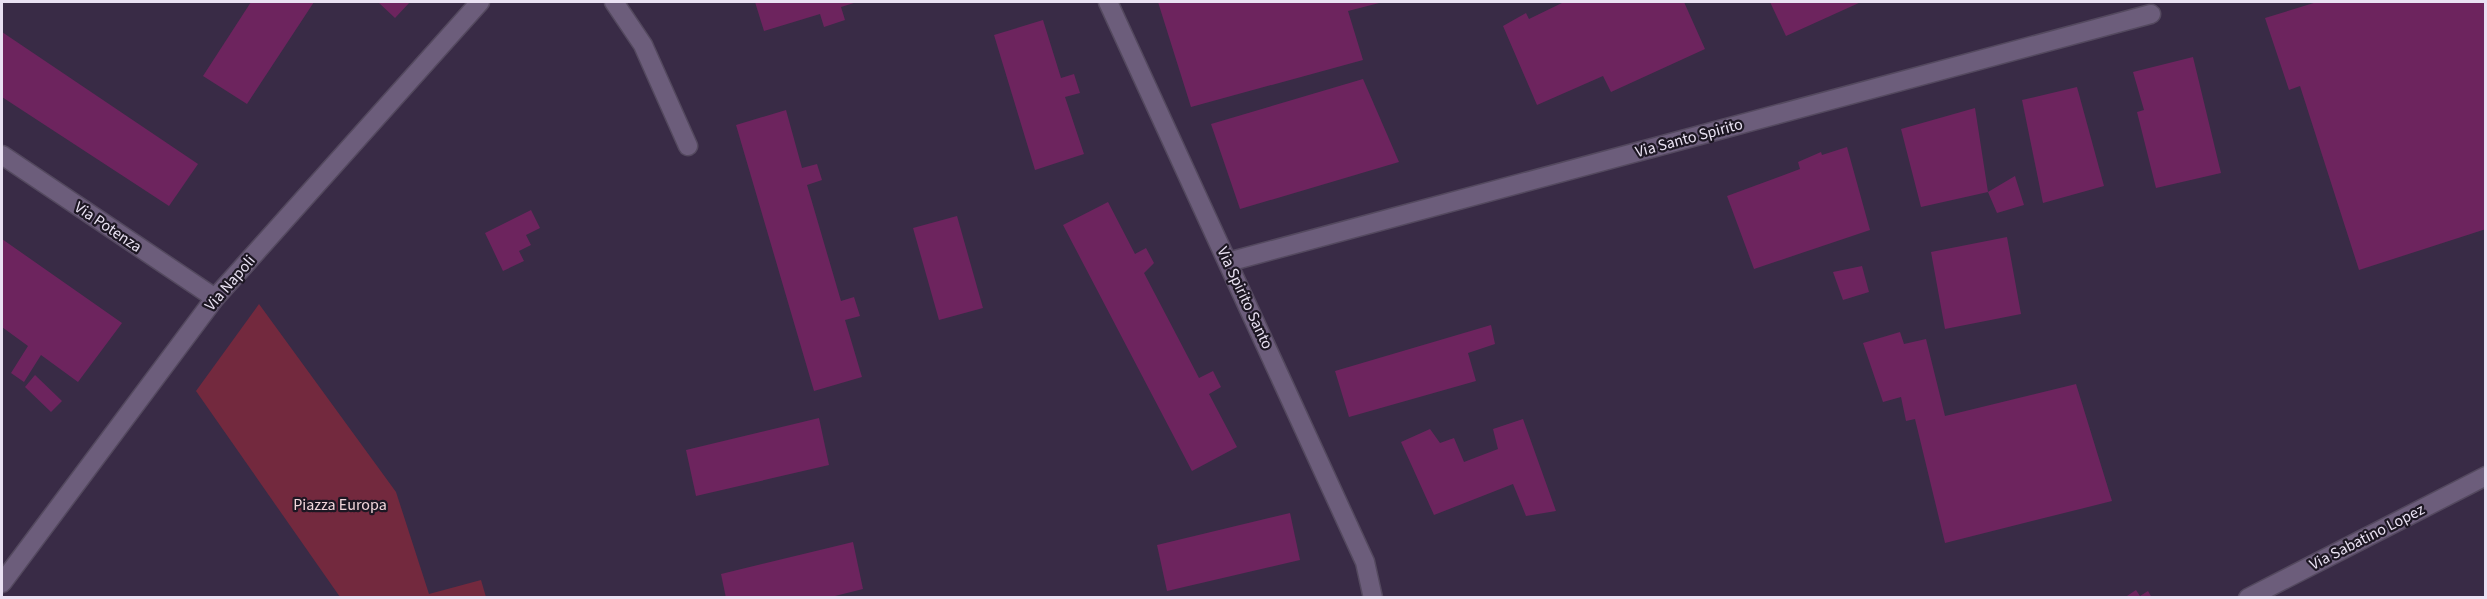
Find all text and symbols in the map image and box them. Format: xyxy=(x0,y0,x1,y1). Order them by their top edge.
street label: Via Santo Spirito xyxy=(1633,113,1745,163)
street label: Via Potenza xyxy=(70,196,146,258)
street label: Via Spirito Santo xyxy=(1212,243,1278,353)
street label: Via Napoli xyxy=(200,250,260,316)
park label: Piazza Europa xyxy=(293,494,387,516)
street label: Via Sabatino Lopez xyxy=(2306,498,2428,575)

